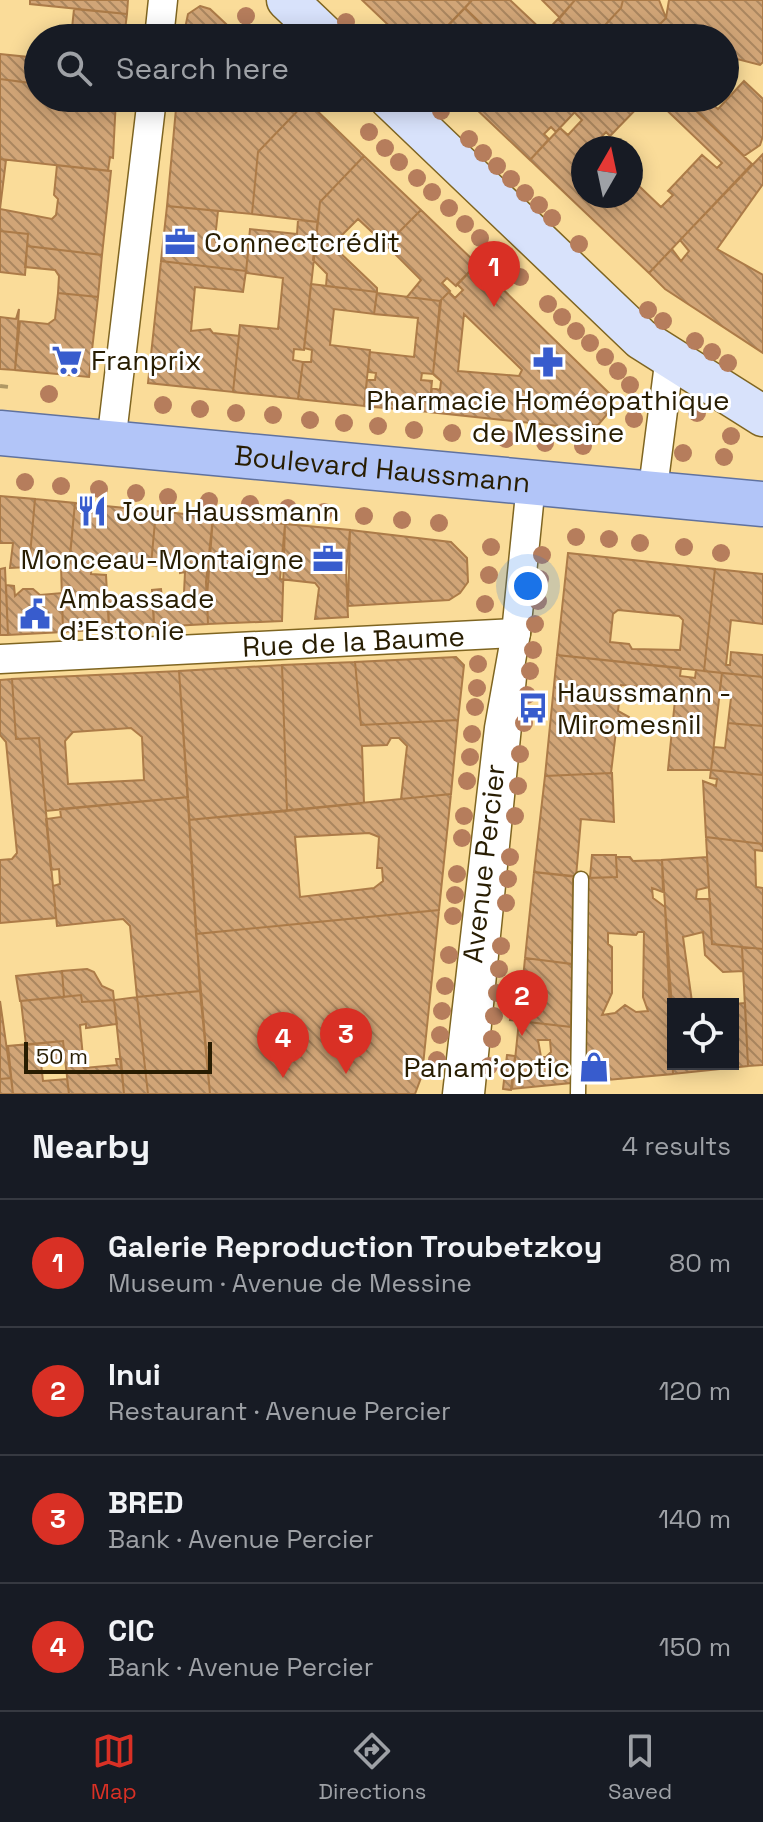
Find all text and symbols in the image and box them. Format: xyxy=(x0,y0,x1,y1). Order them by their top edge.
search box xyxy=(24,24,739,112)
icon: search xyxy=(52,46,96,90)
text: Search here xyxy=(116,49,289,88)
north arrow xyxy=(571,136,643,208)
place label: Connectcrédit xyxy=(204,224,400,260)
office icon: Connectcrédit xyxy=(163,225,197,259)
pin: 1 xyxy=(468,241,520,307)
place label: Franprix xyxy=(91,342,202,378)
supermarket icon: Franprix xyxy=(50,343,84,377)
pharmacy icon: Pharmacie Homéopathique de Messine xyxy=(531,345,565,379)
place label: Pharmacie Homéopathique de Messine xyxy=(366,382,730,450)
street label: Boulevard Haussmann xyxy=(233,437,532,500)
place label: Jour Haussmann xyxy=(116,493,339,529)
restaurant icon: Jour Haussmann xyxy=(75,494,109,528)
place label: Monceau-Montaigne xyxy=(21,541,304,577)
office icon: Monceau-Montaigne xyxy=(311,542,345,576)
your location xyxy=(508,566,548,606)
place label: Ambassade d'Estonie xyxy=(59,580,214,648)
public building icon: Ambassade d'Estonie xyxy=(18,597,52,631)
street label: Rue de la Baume xyxy=(241,618,466,665)
place label: Haussmann - Miromesnil xyxy=(557,674,731,742)
bus stop icon: Haussmann - Miromesnil xyxy=(516,691,550,725)
street label: Avenue Percier xyxy=(454,762,513,965)
pin: 2 xyxy=(496,970,548,1036)
map controls xyxy=(667,998,739,1070)
button: locate xyxy=(667,998,739,1070)
pin: 3 xyxy=(320,1008,372,1074)
pin: 4 xyxy=(257,1012,309,1078)
scale bar xyxy=(24,1038,212,1074)
text: 50 m xyxy=(36,1042,88,1070)
place label: Panam'optic xyxy=(403,1049,570,1085)
shop icon: Panam'optic xyxy=(577,1050,611,1084)
text: Nearby xyxy=(32,1125,150,1168)
text: 4 results xyxy=(622,1129,731,1163)
text: Galerie Reproduction Troubetzkoy xyxy=(108,1227,602,1266)
text: 1 xyxy=(52,1246,64,1280)
text: 80 m xyxy=(669,1246,731,1280)
text: Museum · Avenue de Messine xyxy=(108,1266,472,1300)
text: Inui xyxy=(108,1355,161,1394)
text: 2 xyxy=(50,1374,66,1408)
text: 120 m xyxy=(659,1374,731,1408)
text: Restaurant · Avenue Percier xyxy=(108,1394,451,1428)
text: BRED xyxy=(108,1483,183,1522)
text: 3 xyxy=(50,1502,66,1536)
text: 140 m xyxy=(658,1502,731,1536)
text: Bank · Avenue Percier xyxy=(108,1522,374,1556)
text: CIC xyxy=(108,1611,155,1650)
text: 4 xyxy=(50,1630,66,1664)
text: 150 m xyxy=(659,1630,731,1664)
text: Bank · Avenue Percier xyxy=(108,1650,374,1684)
tab: Map xyxy=(91,1729,137,1805)
tab: Directions xyxy=(318,1729,426,1805)
tab: Saved xyxy=(608,1729,672,1805)

